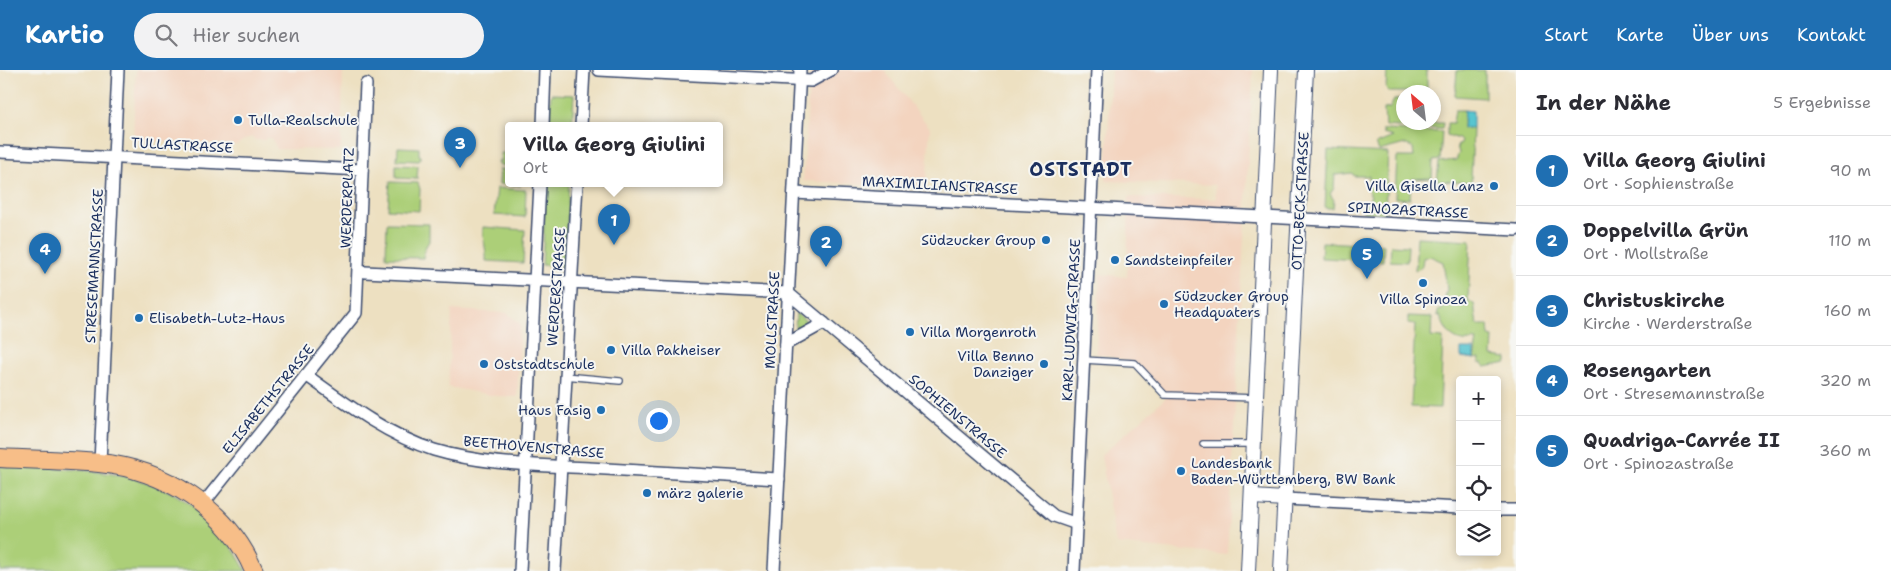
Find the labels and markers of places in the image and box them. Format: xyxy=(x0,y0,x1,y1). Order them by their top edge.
place label: Tulla-Realschule xyxy=(248,111,358,129)
marker: Tulla-Realschule xyxy=(232,114,244,126)
pin: 3 xyxy=(444,127,476,168)
place label: Villa Gisella Lanz xyxy=(1365,177,1484,195)
marker: Villa Gisella Lanz xyxy=(1488,180,1500,192)
pin: 1 xyxy=(598,204,630,245)
pin: 2 xyxy=(810,226,842,267)
place label: Südzucker Group xyxy=(921,231,1036,249)
pin: 4 xyxy=(29,233,61,274)
marker: Südzucker Group xyxy=(1040,234,1052,246)
pin: 5 xyxy=(1351,238,1383,279)
place label: Sandsteinpfeiler xyxy=(1125,251,1234,269)
marker: Sandsteinpfeiler xyxy=(1109,254,1121,266)
marker: Villa Spinoza xyxy=(1417,277,1429,289)
place label: Südzucker Group Headquaters xyxy=(1174,287,1289,321)
place label: Villa Spinoza xyxy=(1379,290,1467,308)
marker: Südzucker Group Headquaters xyxy=(1158,298,1170,310)
place label: Elisabeth-Lutz-Haus xyxy=(149,309,285,327)
marker: Elisabeth-Lutz-Haus xyxy=(133,312,145,324)
place label: Villa Morgenroth xyxy=(920,323,1036,341)
marker: Villa Morgenroth xyxy=(904,326,916,338)
place label: Villa Pakheiser xyxy=(621,341,721,359)
marker: Villa Pakheiser xyxy=(605,344,617,356)
place label: Villa Benno Danziger xyxy=(957,347,1034,381)
place label: Oststadtschule xyxy=(494,355,595,373)
marker: Oststadtschule xyxy=(478,358,490,370)
marker: Villa Benno Danziger xyxy=(1038,358,1050,370)
place label: Haus Fasig xyxy=(518,401,591,419)
marker: Haus Fasig xyxy=(595,404,607,416)
place label: Landesbank Baden-Württemberg, BW Bank xyxy=(1191,454,1396,488)
marker: Landesbank Baden-Württemberg, BW Bank xyxy=(1175,465,1187,477)
place label: märz galerie xyxy=(657,484,744,502)
marker: märz galerie xyxy=(641,487,653,499)

